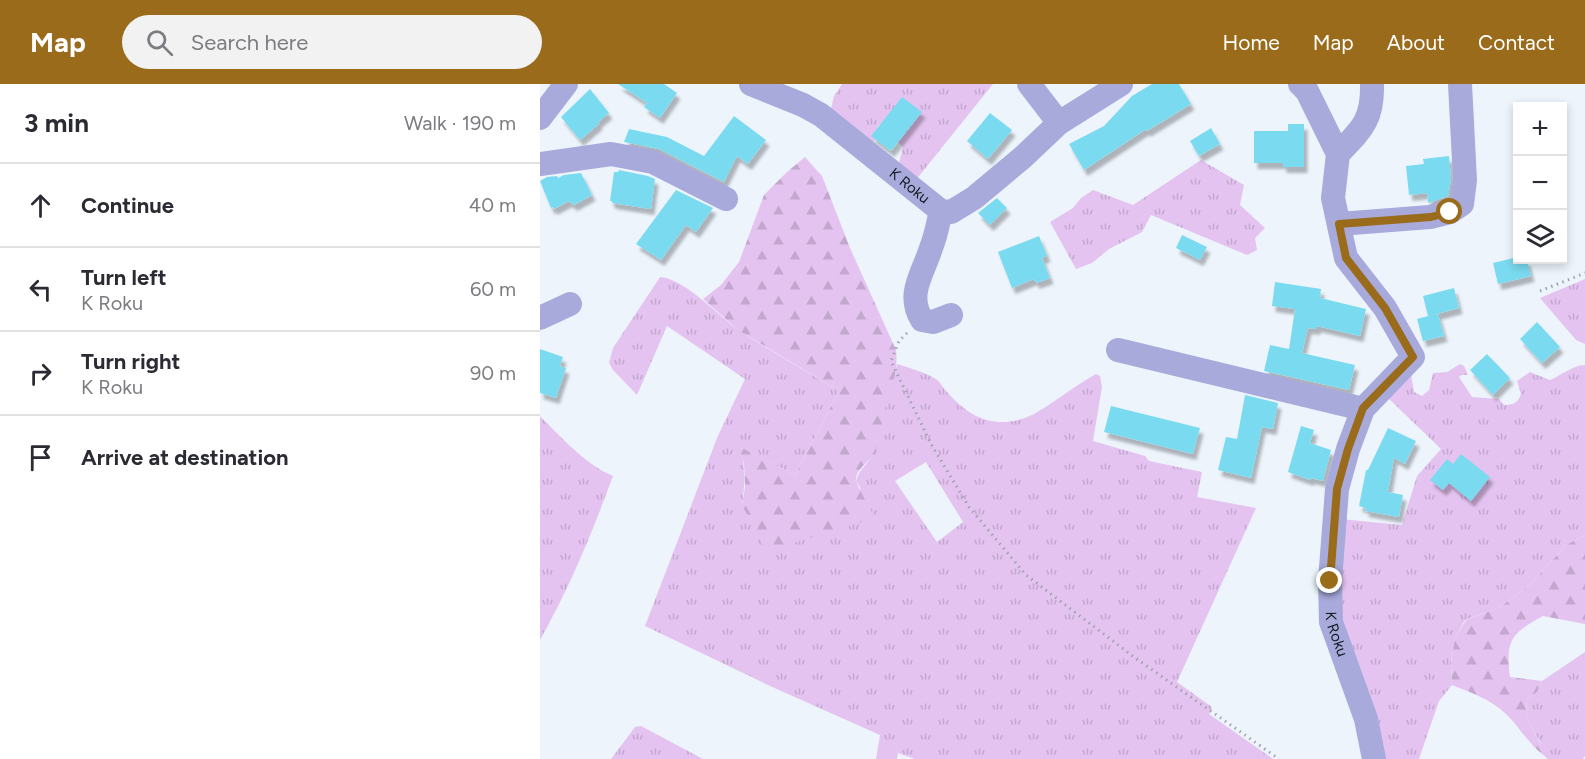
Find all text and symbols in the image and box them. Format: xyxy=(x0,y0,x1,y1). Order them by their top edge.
search box xyxy=(122,15,542,69)
text: Map xyxy=(30,25,86,59)
icon: search xyxy=(143,26,176,59)
text: Search here xyxy=(191,29,308,56)
text: Home xyxy=(1223,30,1280,55)
text: Map xyxy=(1313,30,1354,55)
text: About xyxy=(1387,30,1445,55)
text: Contact xyxy=(1478,30,1555,55)
map controls xyxy=(1513,102,1567,264)
button: + xyxy=(1513,102,1567,156)
text: 3 min xyxy=(24,107,89,139)
text: Walk · 190 m xyxy=(404,111,516,135)
button: − xyxy=(1513,156,1567,210)
street label: K Roku xyxy=(886,164,933,207)
icon: ahead xyxy=(24,189,57,222)
text: Continue xyxy=(81,192,174,219)
text: 40 m xyxy=(469,193,516,217)
route start xyxy=(1436,198,1462,224)
button: layers xyxy=(1513,210,1567,264)
text: Turn left xyxy=(81,264,167,291)
icon: left xyxy=(24,273,57,306)
text: 60 m xyxy=(470,277,516,301)
text: K Roku xyxy=(81,291,143,315)
text: Turn right xyxy=(81,348,180,375)
icon: right xyxy=(24,357,57,390)
text: 90 m xyxy=(470,361,516,385)
text: K Roku xyxy=(81,375,143,399)
icon: arrive xyxy=(24,441,57,474)
text: Arrive at destination xyxy=(81,444,289,471)
route end xyxy=(1316,567,1342,593)
street label: K Roku xyxy=(1322,611,1352,659)

